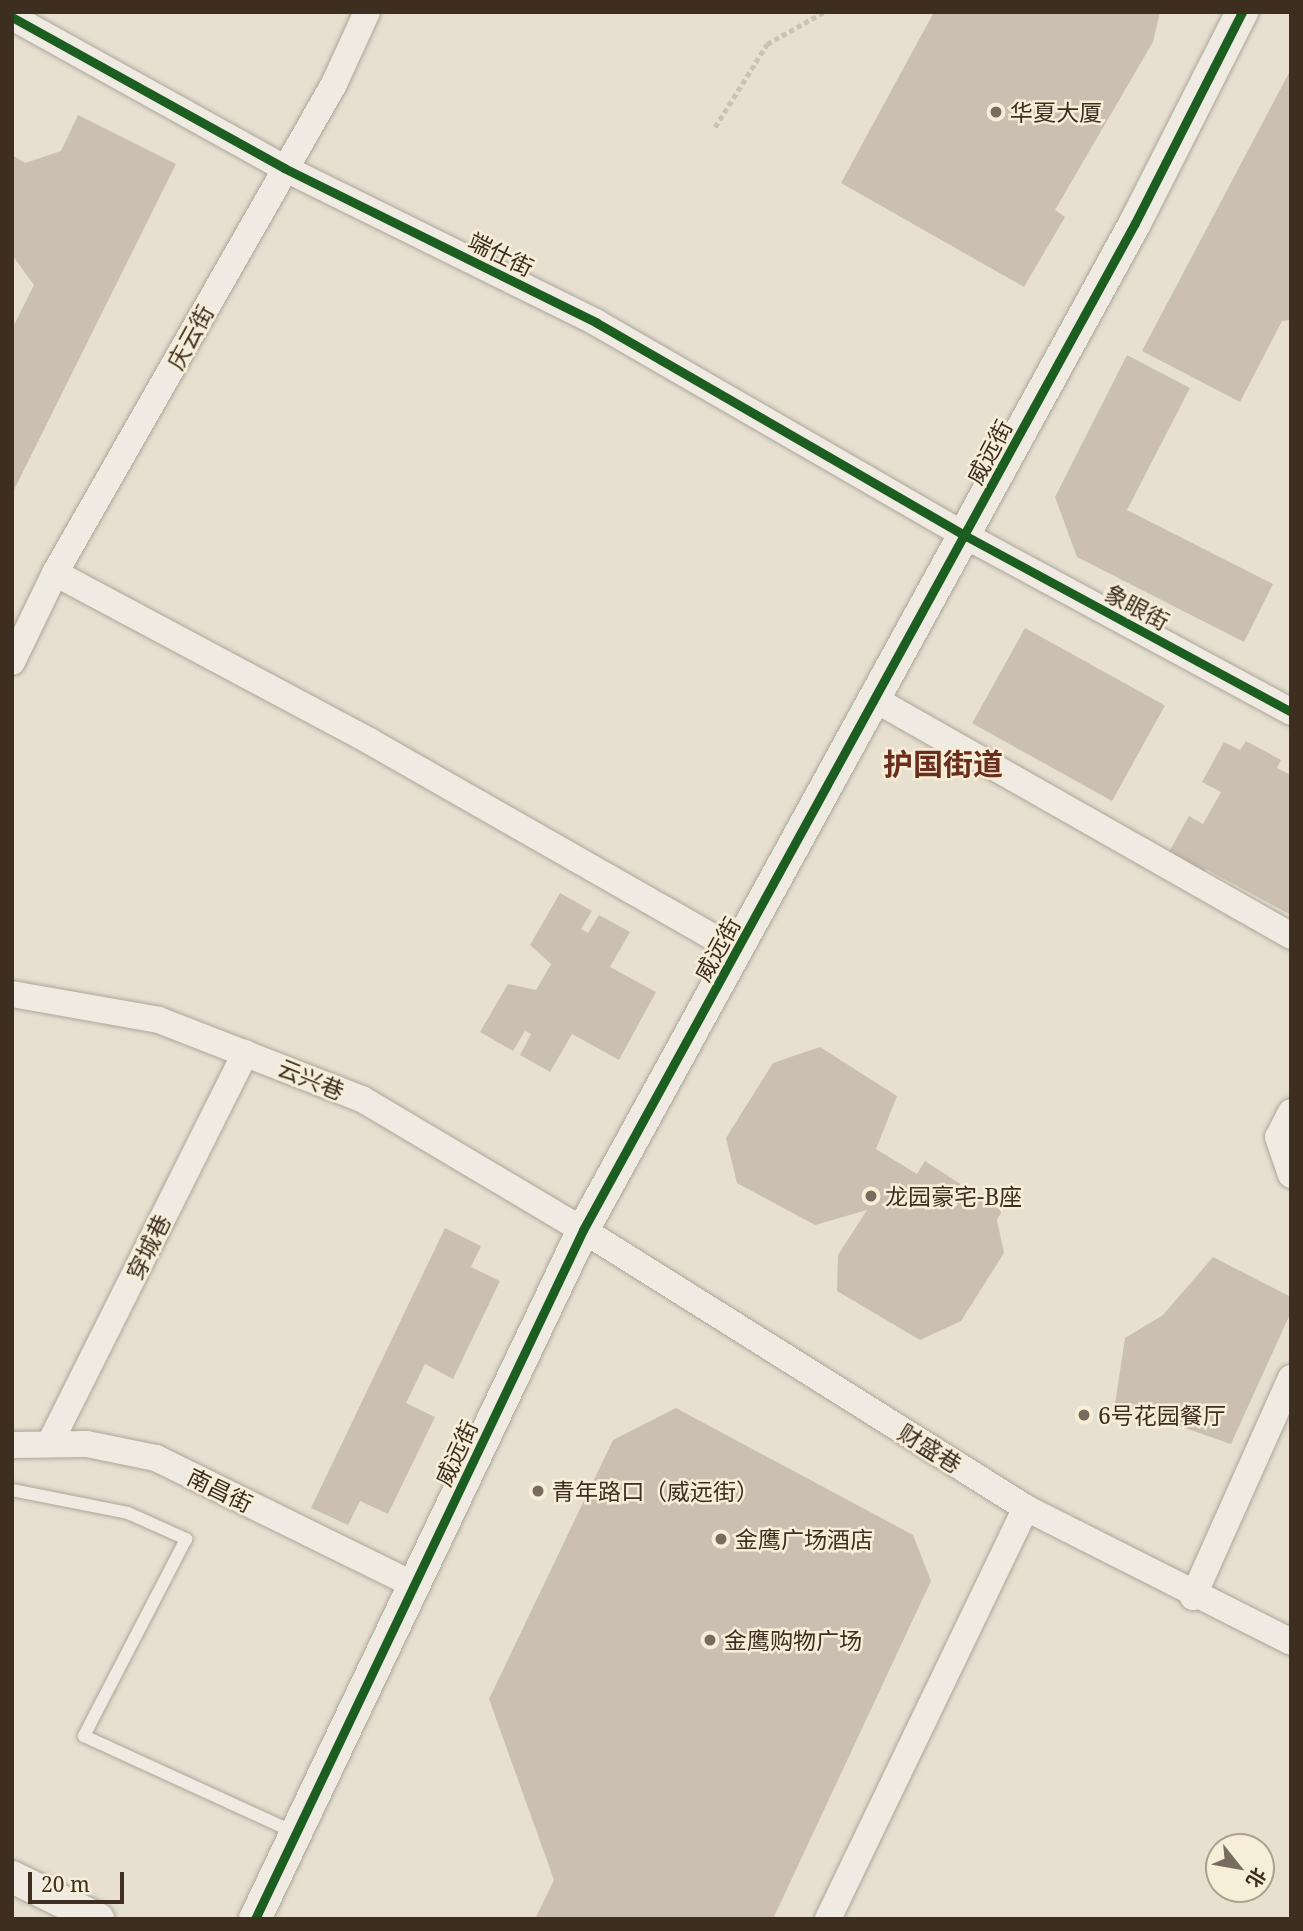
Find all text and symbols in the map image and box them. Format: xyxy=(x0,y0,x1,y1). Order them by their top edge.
place label: 华夏大厦 xyxy=(1010,98,1102,126)
marker: 华夏大厦 xyxy=(988,104,1004,120)
street label: 端仕街 xyxy=(464,226,538,282)
street label: 庆云街 xyxy=(161,300,219,374)
street label: 威远街 xyxy=(961,415,1017,489)
street label: 象眼街 xyxy=(1100,579,1174,635)
district label: 护国街道 xyxy=(883,746,1003,782)
street label: 威远街 xyxy=(688,912,746,986)
street label: 云兴巷 xyxy=(274,1053,348,1105)
place label: 龙园豪宅-B座 xyxy=(885,1182,1022,1210)
marker: 龙园豪宅-B座 xyxy=(863,1188,879,1204)
street label: 穿城巷 xyxy=(120,1210,176,1284)
place label: 6号花园餐厅 xyxy=(1098,1401,1226,1429)
marker: 6号花园餐厅 xyxy=(1076,1407,1092,1423)
street label: 威远街 xyxy=(429,1416,483,1490)
street label: 财盛巷 xyxy=(893,1418,967,1478)
street label: 南昌街 xyxy=(183,1462,257,1518)
place label: 青年路口（威远街） xyxy=(552,1477,759,1505)
marker: 青年路口（威远街） xyxy=(530,1483,546,1499)
place label: 金鹰广场酒店 xyxy=(735,1525,873,1553)
marker: 金鹰广场酒店 xyxy=(713,1531,729,1547)
place label: 金鹰购物广场 xyxy=(724,1626,862,1654)
marker: 金鹰购物广场 xyxy=(702,1632,718,1648)
north arrow xyxy=(1205,1833,1275,1903)
scale bar xyxy=(32,1857,128,1901)
text: 北 xyxy=(1240,1863,1272,1893)
text: 20 m xyxy=(41,1870,90,1898)

